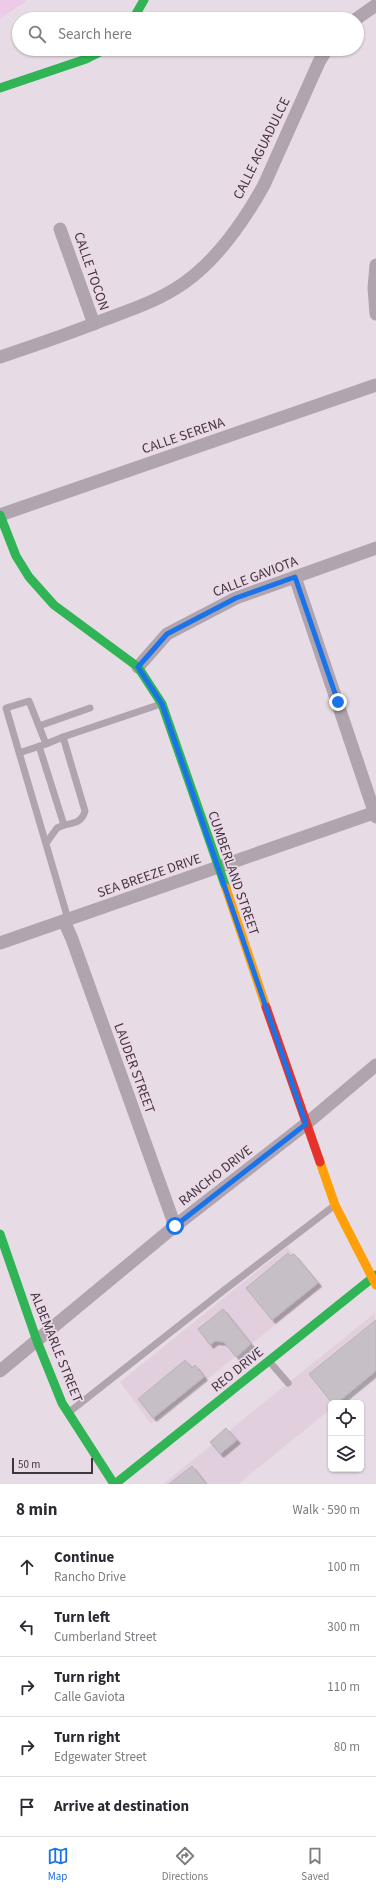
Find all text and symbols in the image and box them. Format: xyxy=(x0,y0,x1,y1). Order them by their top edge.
search box xyxy=(12,12,364,56)
icon: search xyxy=(26,23,48,45)
text: Search here xyxy=(58,24,132,45)
street label: CALLE AGUADULCE xyxy=(229,94,295,203)
street label: CALLE TOCON xyxy=(68,229,114,313)
street label: CALLE SERENA xyxy=(139,412,228,459)
street label: CALLE GAVIOTA xyxy=(210,551,301,602)
route end xyxy=(329,693,347,711)
street label: CUMBERLAND STREET xyxy=(202,808,264,939)
street label: SEA BREEZE DRIVE xyxy=(95,849,204,903)
street label: LAUDER STREET xyxy=(108,1020,160,1117)
street label: RANCHO DRIVE xyxy=(175,1141,257,1211)
route start xyxy=(166,1217,184,1235)
street label: ALBEMARLE STREET xyxy=(25,1289,88,1406)
street label: REO DRIVE xyxy=(207,1342,268,1397)
map controls xyxy=(328,1400,364,1472)
button: locate xyxy=(328,1400,364,1436)
button: layers xyxy=(328,1436,364,1472)
scale bar xyxy=(12,1456,93,1475)
text: 50 m xyxy=(18,1457,40,1472)
text: 8 min xyxy=(16,1498,57,1522)
text: Walk · 590 m xyxy=(292,1501,360,1519)
text: Continue xyxy=(54,1547,114,1568)
icon: ahead xyxy=(16,1556,38,1578)
text: 100 m xyxy=(327,1558,360,1576)
text: Rancho Drive xyxy=(54,1568,126,1586)
text: Turn left xyxy=(54,1607,110,1628)
icon: left xyxy=(16,1616,38,1638)
text: 300 m xyxy=(327,1618,360,1636)
text: Cumberland Street xyxy=(54,1628,157,1646)
text: Turn right xyxy=(54,1667,120,1688)
icon: right xyxy=(16,1676,38,1698)
text: 110 m xyxy=(327,1678,360,1696)
text: Calle Gaviota xyxy=(54,1688,125,1706)
text: Turn right xyxy=(54,1727,120,1748)
icon: right xyxy=(16,1736,38,1758)
text: 80 m xyxy=(334,1738,360,1756)
text: Edgewater Street xyxy=(54,1748,147,1766)
icon: arrive xyxy=(16,1796,38,1818)
text: Arrive at destination xyxy=(54,1796,189,1817)
tab: Map xyxy=(47,1845,69,1884)
tab: Directions xyxy=(162,1845,208,1884)
tab: Saved xyxy=(301,1845,329,1884)

